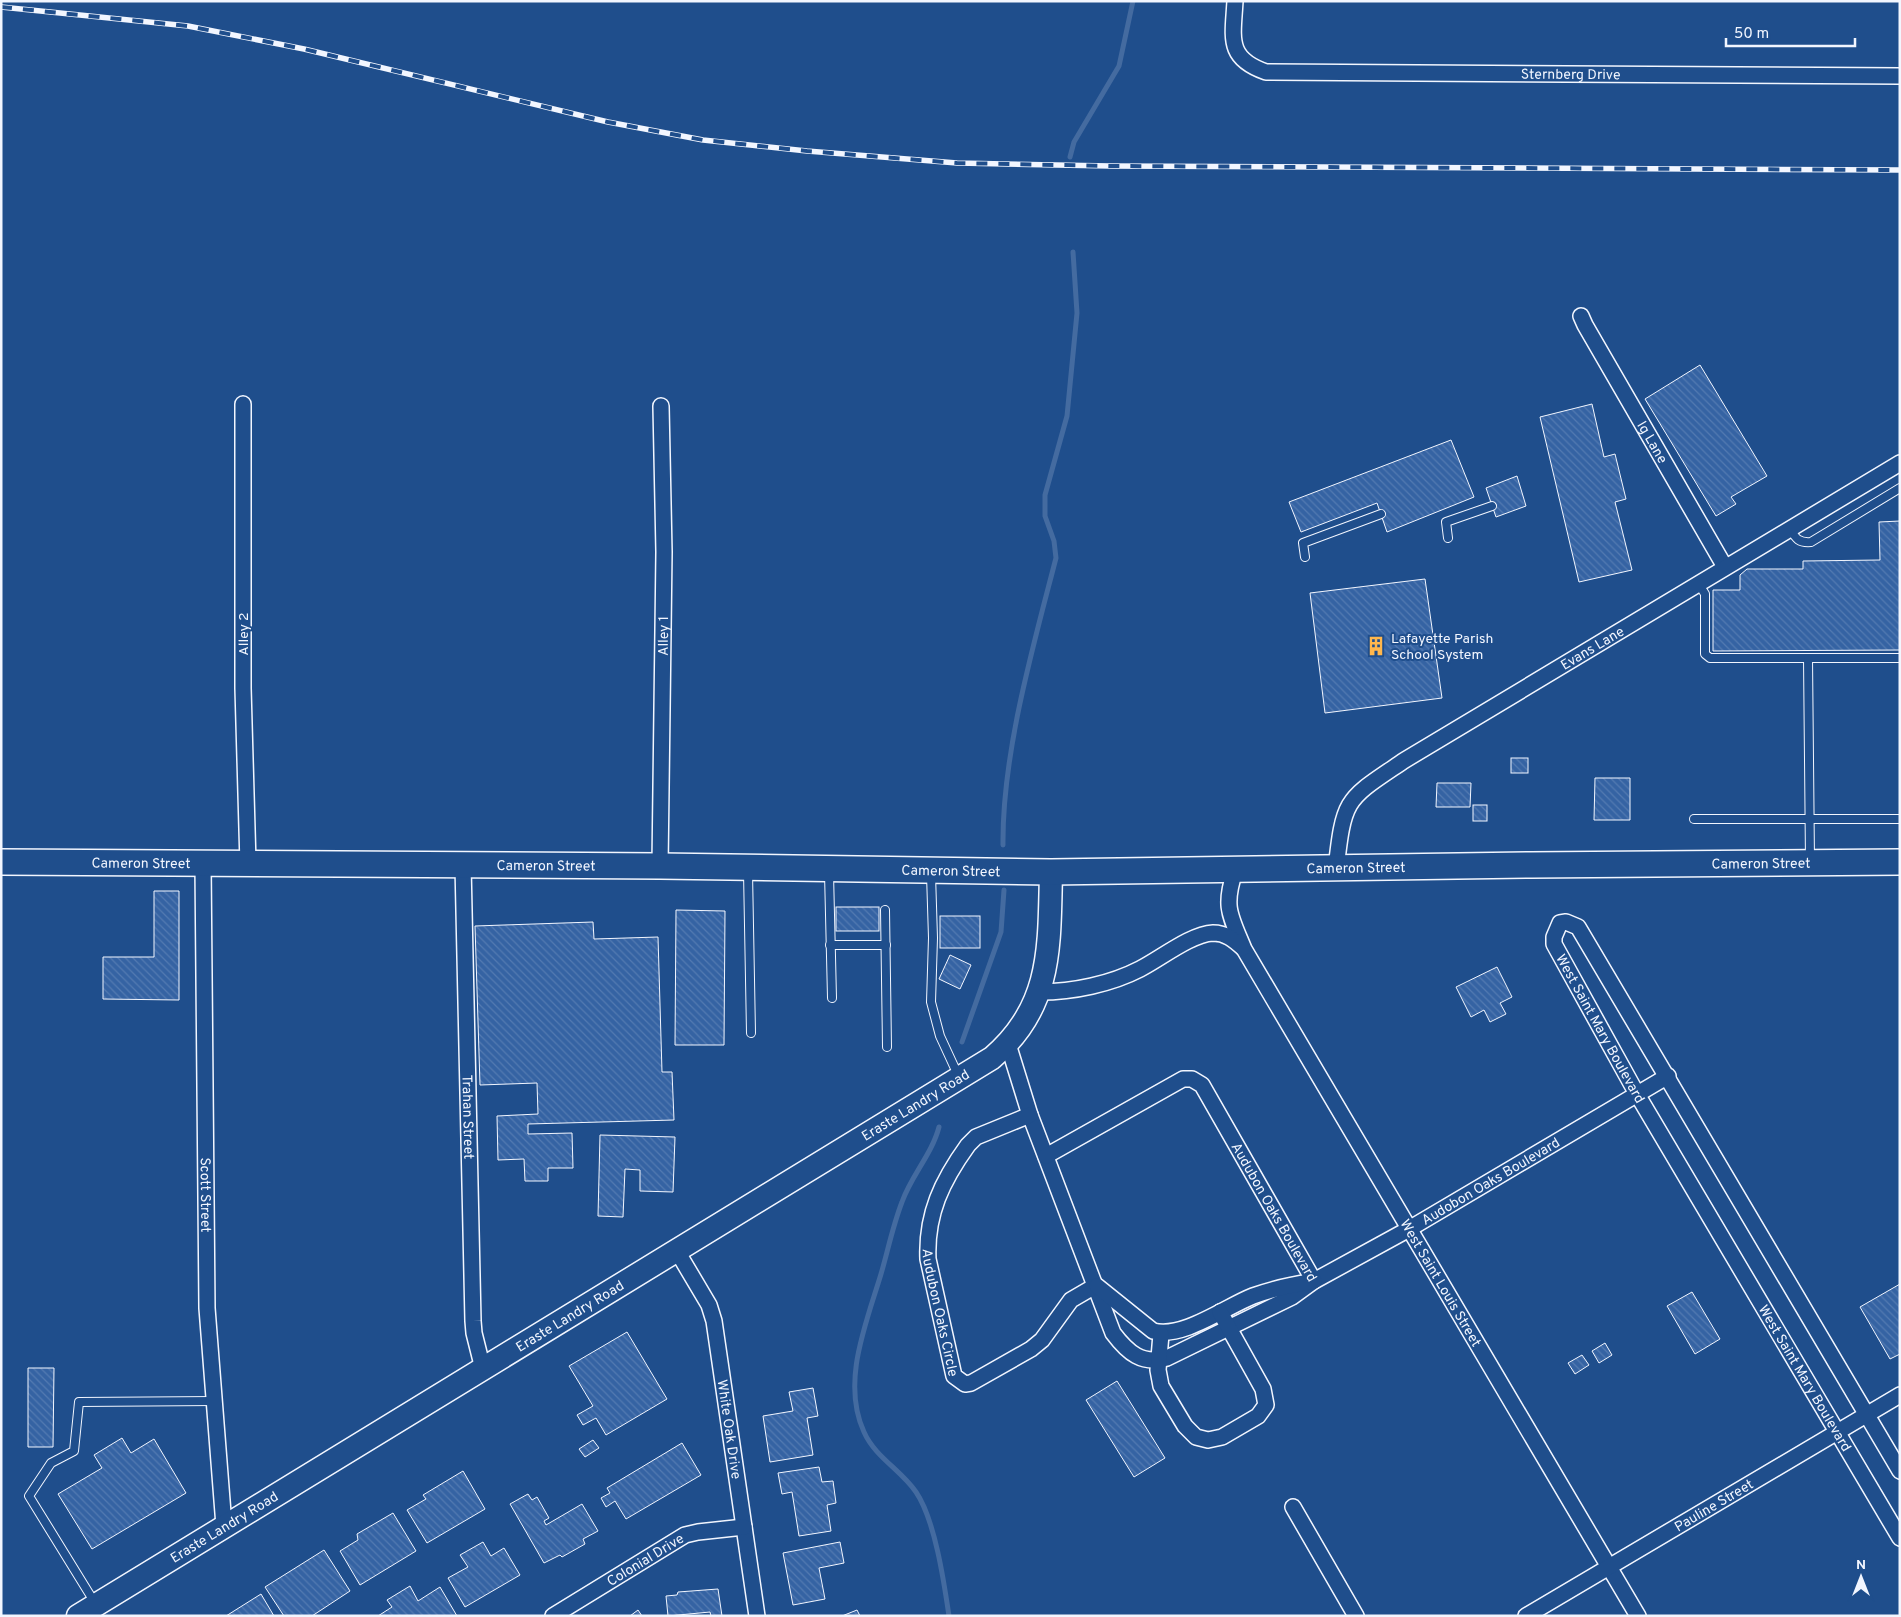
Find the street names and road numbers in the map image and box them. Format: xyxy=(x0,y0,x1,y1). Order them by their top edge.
street label: Sternberg Drive xyxy=(1521,67,1621,84)
street label: Ig Lane xyxy=(1632,418,1670,467)
street label: Alley 2 xyxy=(236,612,253,656)
street label: Alley 1 xyxy=(656,616,673,656)
street label: Evans Lane xyxy=(1558,623,1628,675)
street label: Cameron Street xyxy=(91,856,191,873)
street label: Cameron Street xyxy=(1711,856,1810,874)
street label: Cameron Street xyxy=(496,858,596,876)
street label: Cameron Street xyxy=(1306,860,1406,878)
street label: Cameron Street xyxy=(901,863,1001,881)
street label: West Saint Mary Boulevard xyxy=(1551,952,1648,1107)
street label: Eraste Landry Road xyxy=(859,1067,973,1146)
street label: Trahan Street xyxy=(458,1074,476,1160)
street label: Audobon Oaks Boulevard xyxy=(1419,1135,1563,1230)
street label: Audubon Oaks Boulevard xyxy=(1227,1140,1320,1285)
street label: Scott Street xyxy=(196,1157,213,1233)
street label: West Saint Louis Street xyxy=(1396,1217,1484,1350)
street label: Audubon Oaks Circle xyxy=(918,1249,961,1378)
street label: Eraste Landry Road xyxy=(513,1278,627,1357)
street label: West Saint Mary Boulevard xyxy=(1754,1302,1854,1455)
street label: White Oak Drive xyxy=(713,1379,744,1480)
street label: Pauline Street xyxy=(1672,1477,1757,1536)
street label: Eraste Landry Road xyxy=(168,1489,282,1568)
street label: Colonial Drive xyxy=(604,1531,688,1591)

